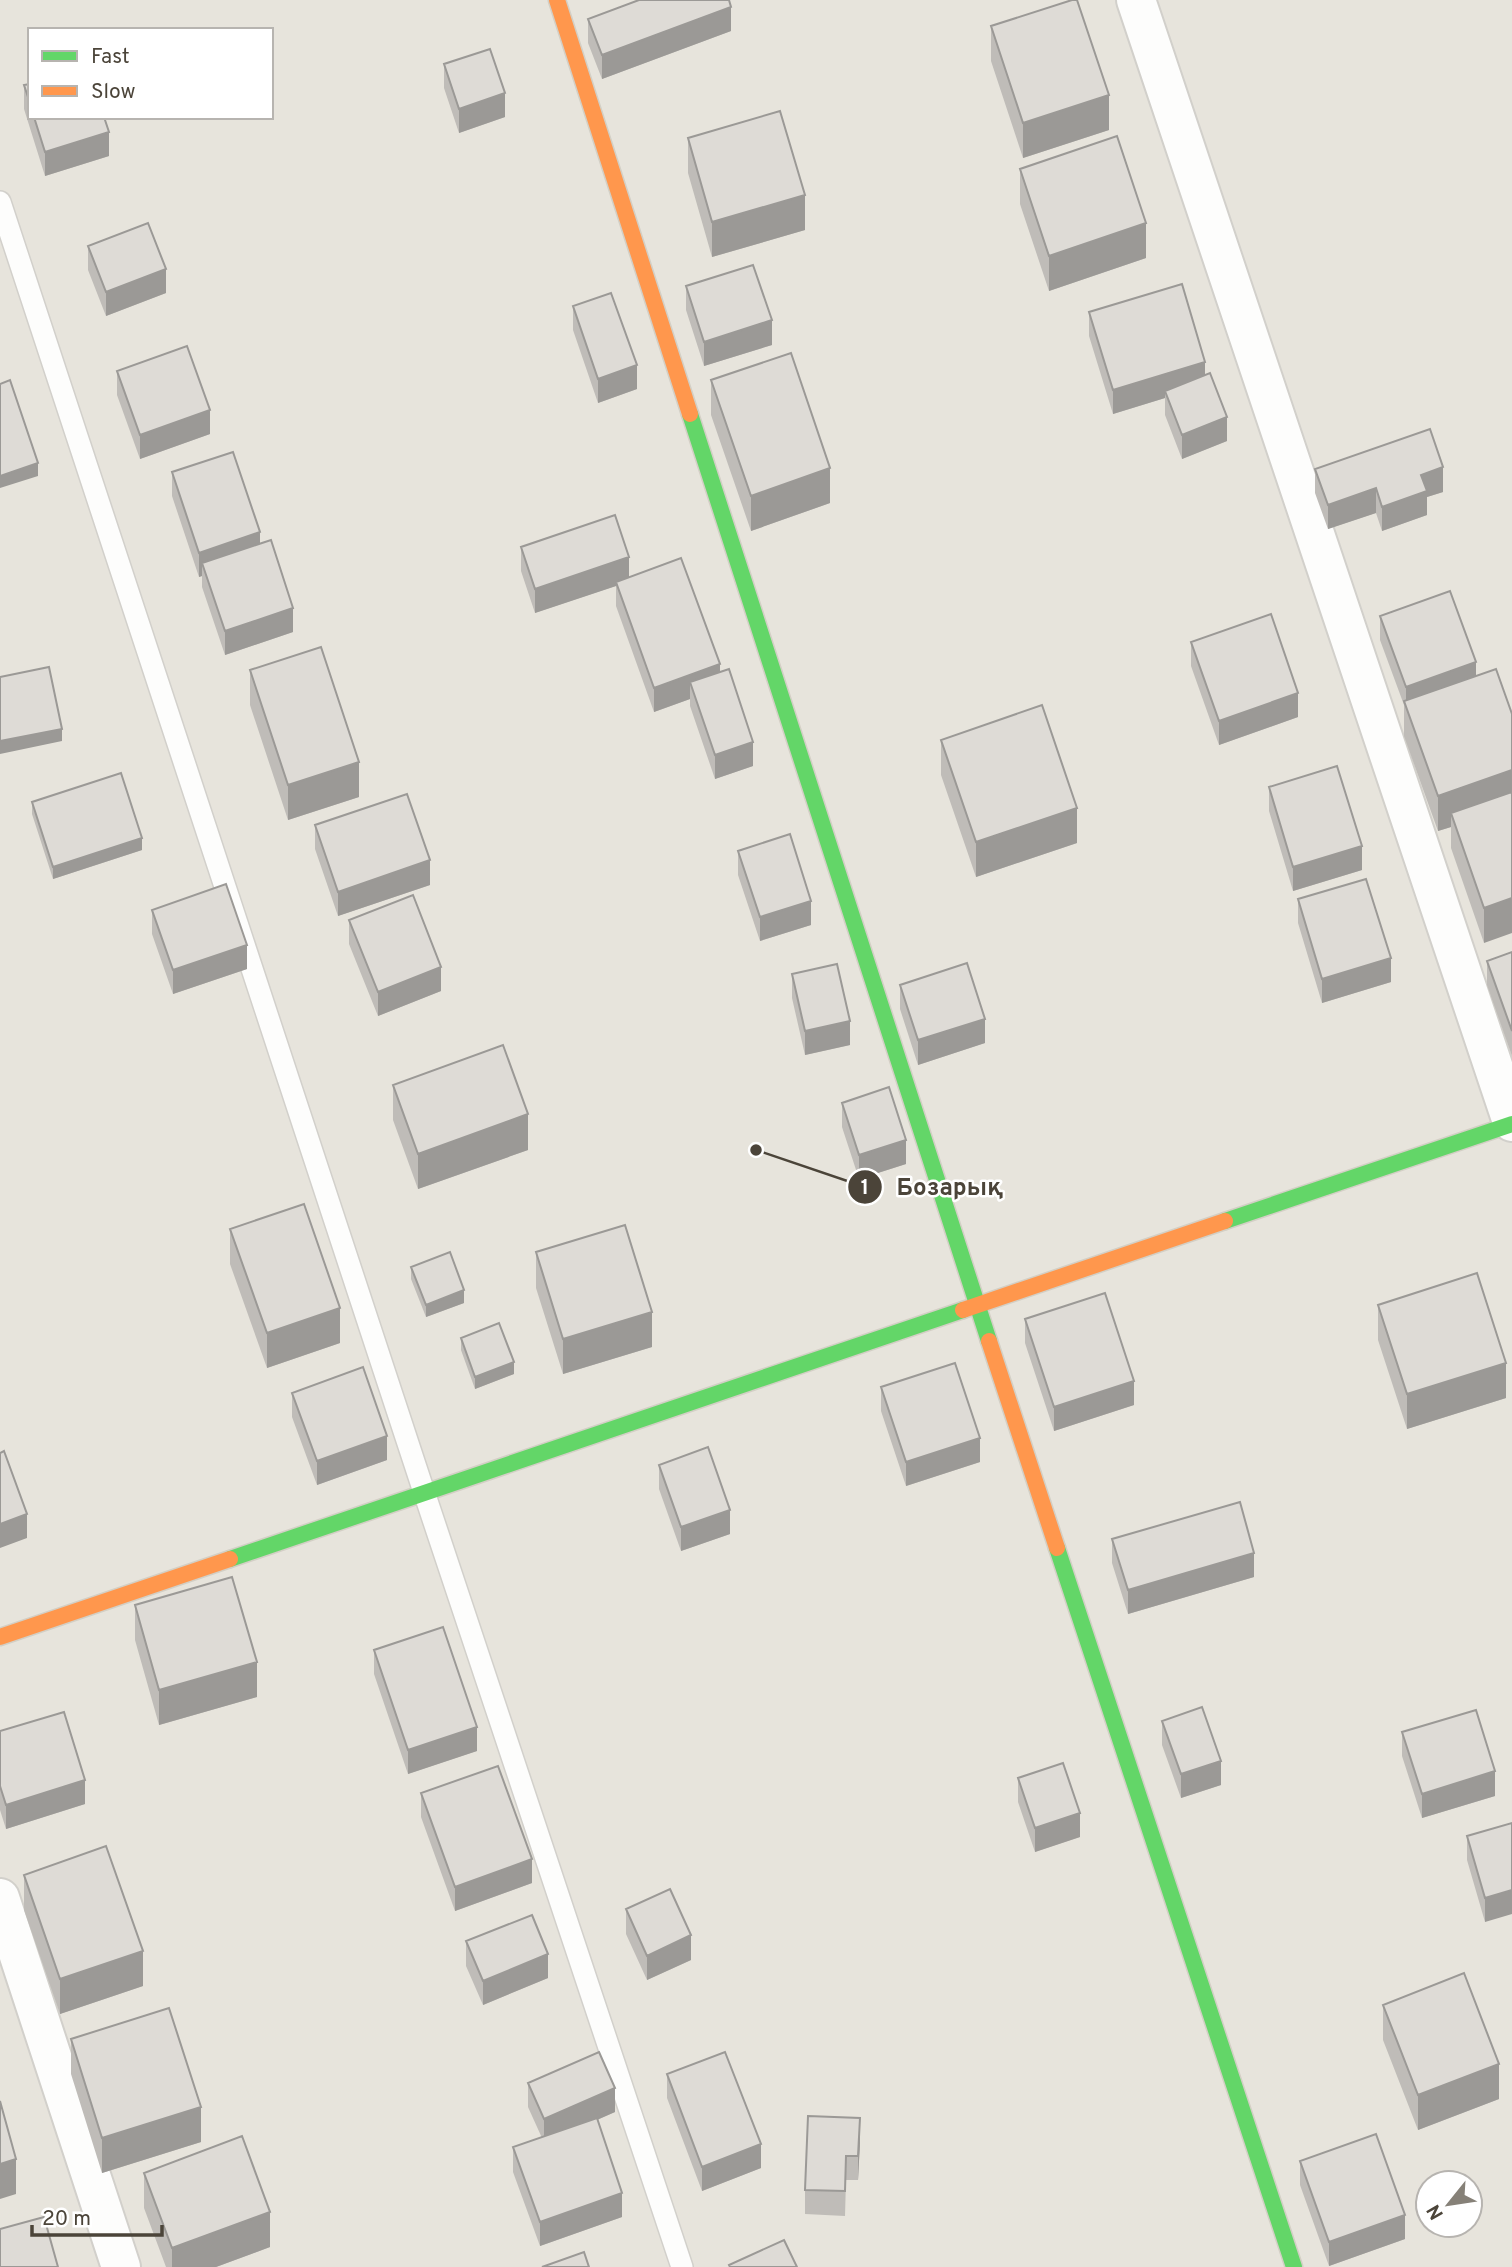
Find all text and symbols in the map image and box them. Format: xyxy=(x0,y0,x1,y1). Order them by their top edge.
legend xyxy=(28,28,273,119)
text: Fast xyxy=(91,44,130,71)
text: Slow xyxy=(91,79,136,106)
callout: Бозарық xyxy=(847,1164,1017,1209)
text: Бозарық xyxy=(897,1174,1003,1204)
text: 1 xyxy=(861,1175,869,1202)
north arrow xyxy=(1414,2169,1484,2239)
scale bar xyxy=(32,2194,161,2238)
text: N xyxy=(1422,2200,1450,2223)
text: 20 m xyxy=(42,2206,91,2233)

